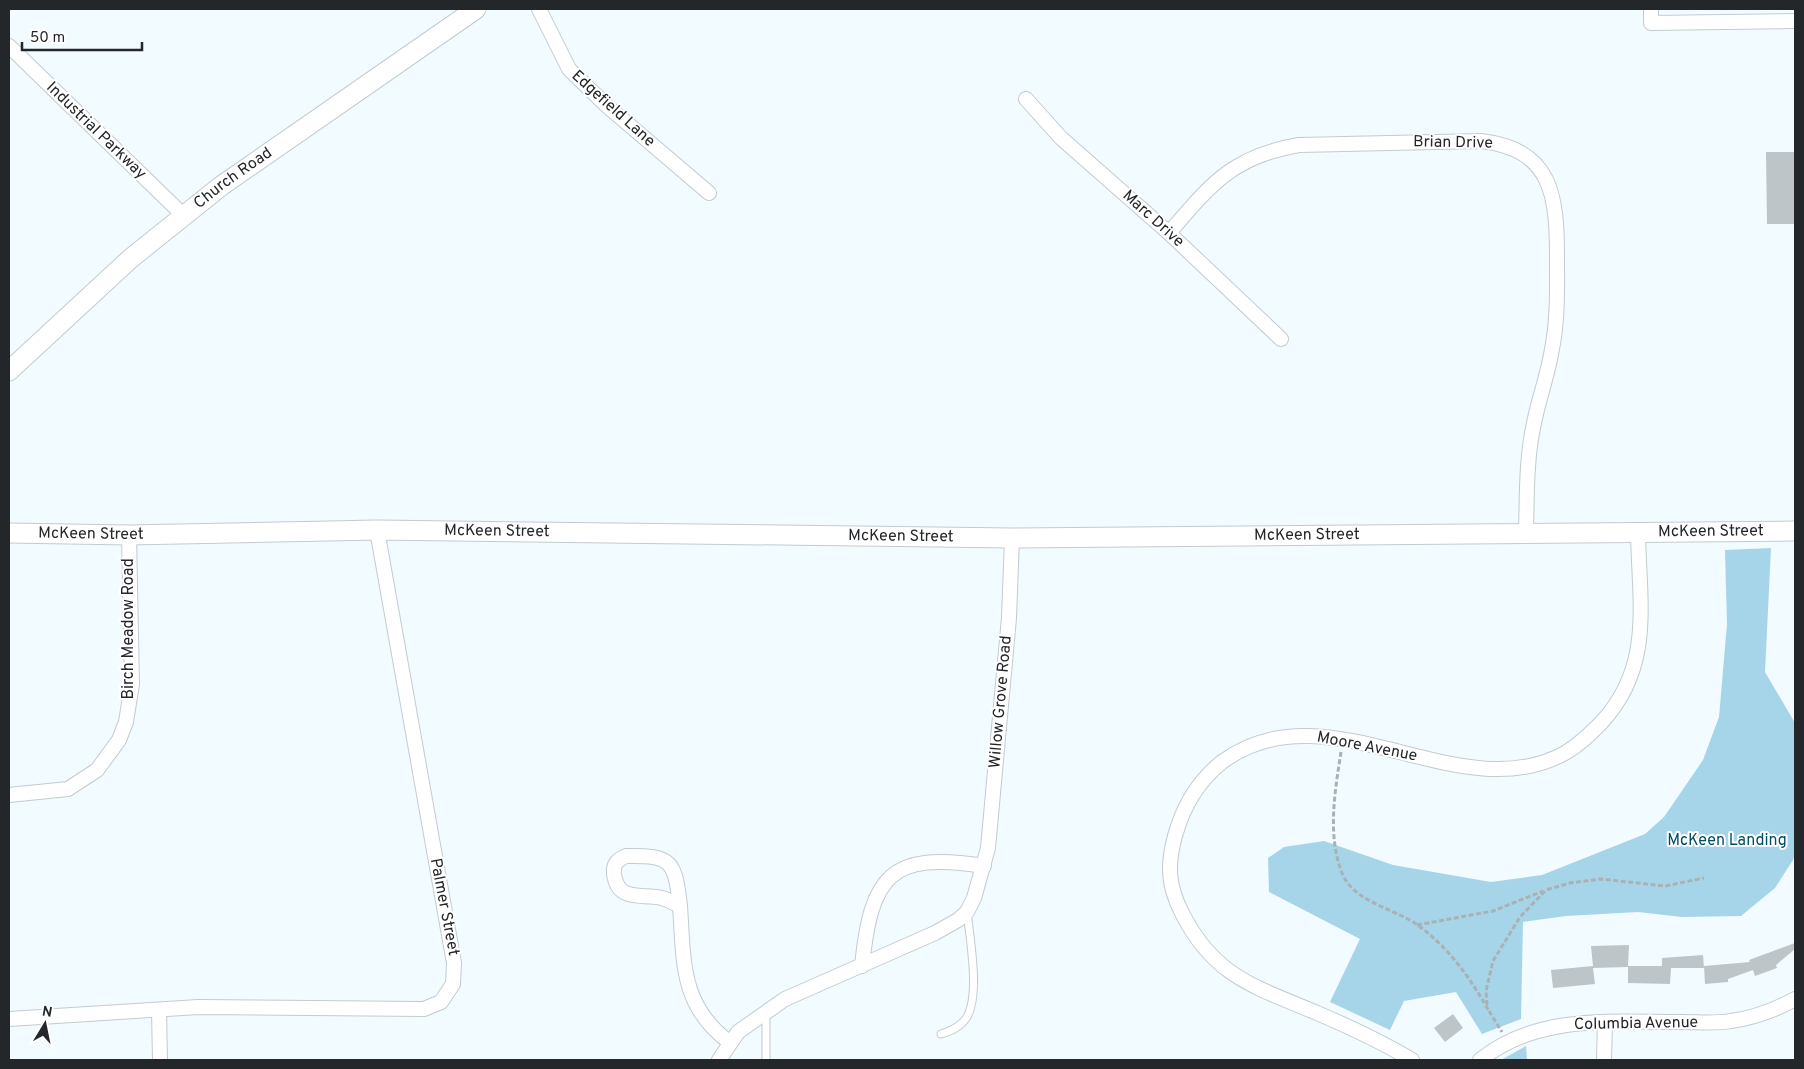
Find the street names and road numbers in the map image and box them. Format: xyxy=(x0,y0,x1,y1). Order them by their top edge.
street label: Edgefield Lane xyxy=(567,66,659,152)
street label: Industrial Parkway xyxy=(42,78,150,184)
street label: Brian Drive xyxy=(1413,132,1493,154)
street label: Church Road xyxy=(190,143,276,214)
street label: Marc Drive xyxy=(1118,186,1188,252)
street label: McKeen Street xyxy=(444,521,550,542)
street label: McKeen Street xyxy=(1658,521,1764,542)
street label: McKeen Street xyxy=(38,523,144,545)
street label: McKeen Street xyxy=(1254,525,1360,546)
street label: McKeen Street xyxy=(848,526,954,547)
street label: Birch Meadow Road xyxy=(119,558,139,700)
street label: Willow Grove Road xyxy=(985,635,1017,769)
street label: Moore Avenue xyxy=(1315,727,1419,767)
street label: Palmer Street xyxy=(425,857,463,957)
street label: Columbia Avenue xyxy=(1574,1013,1698,1035)

